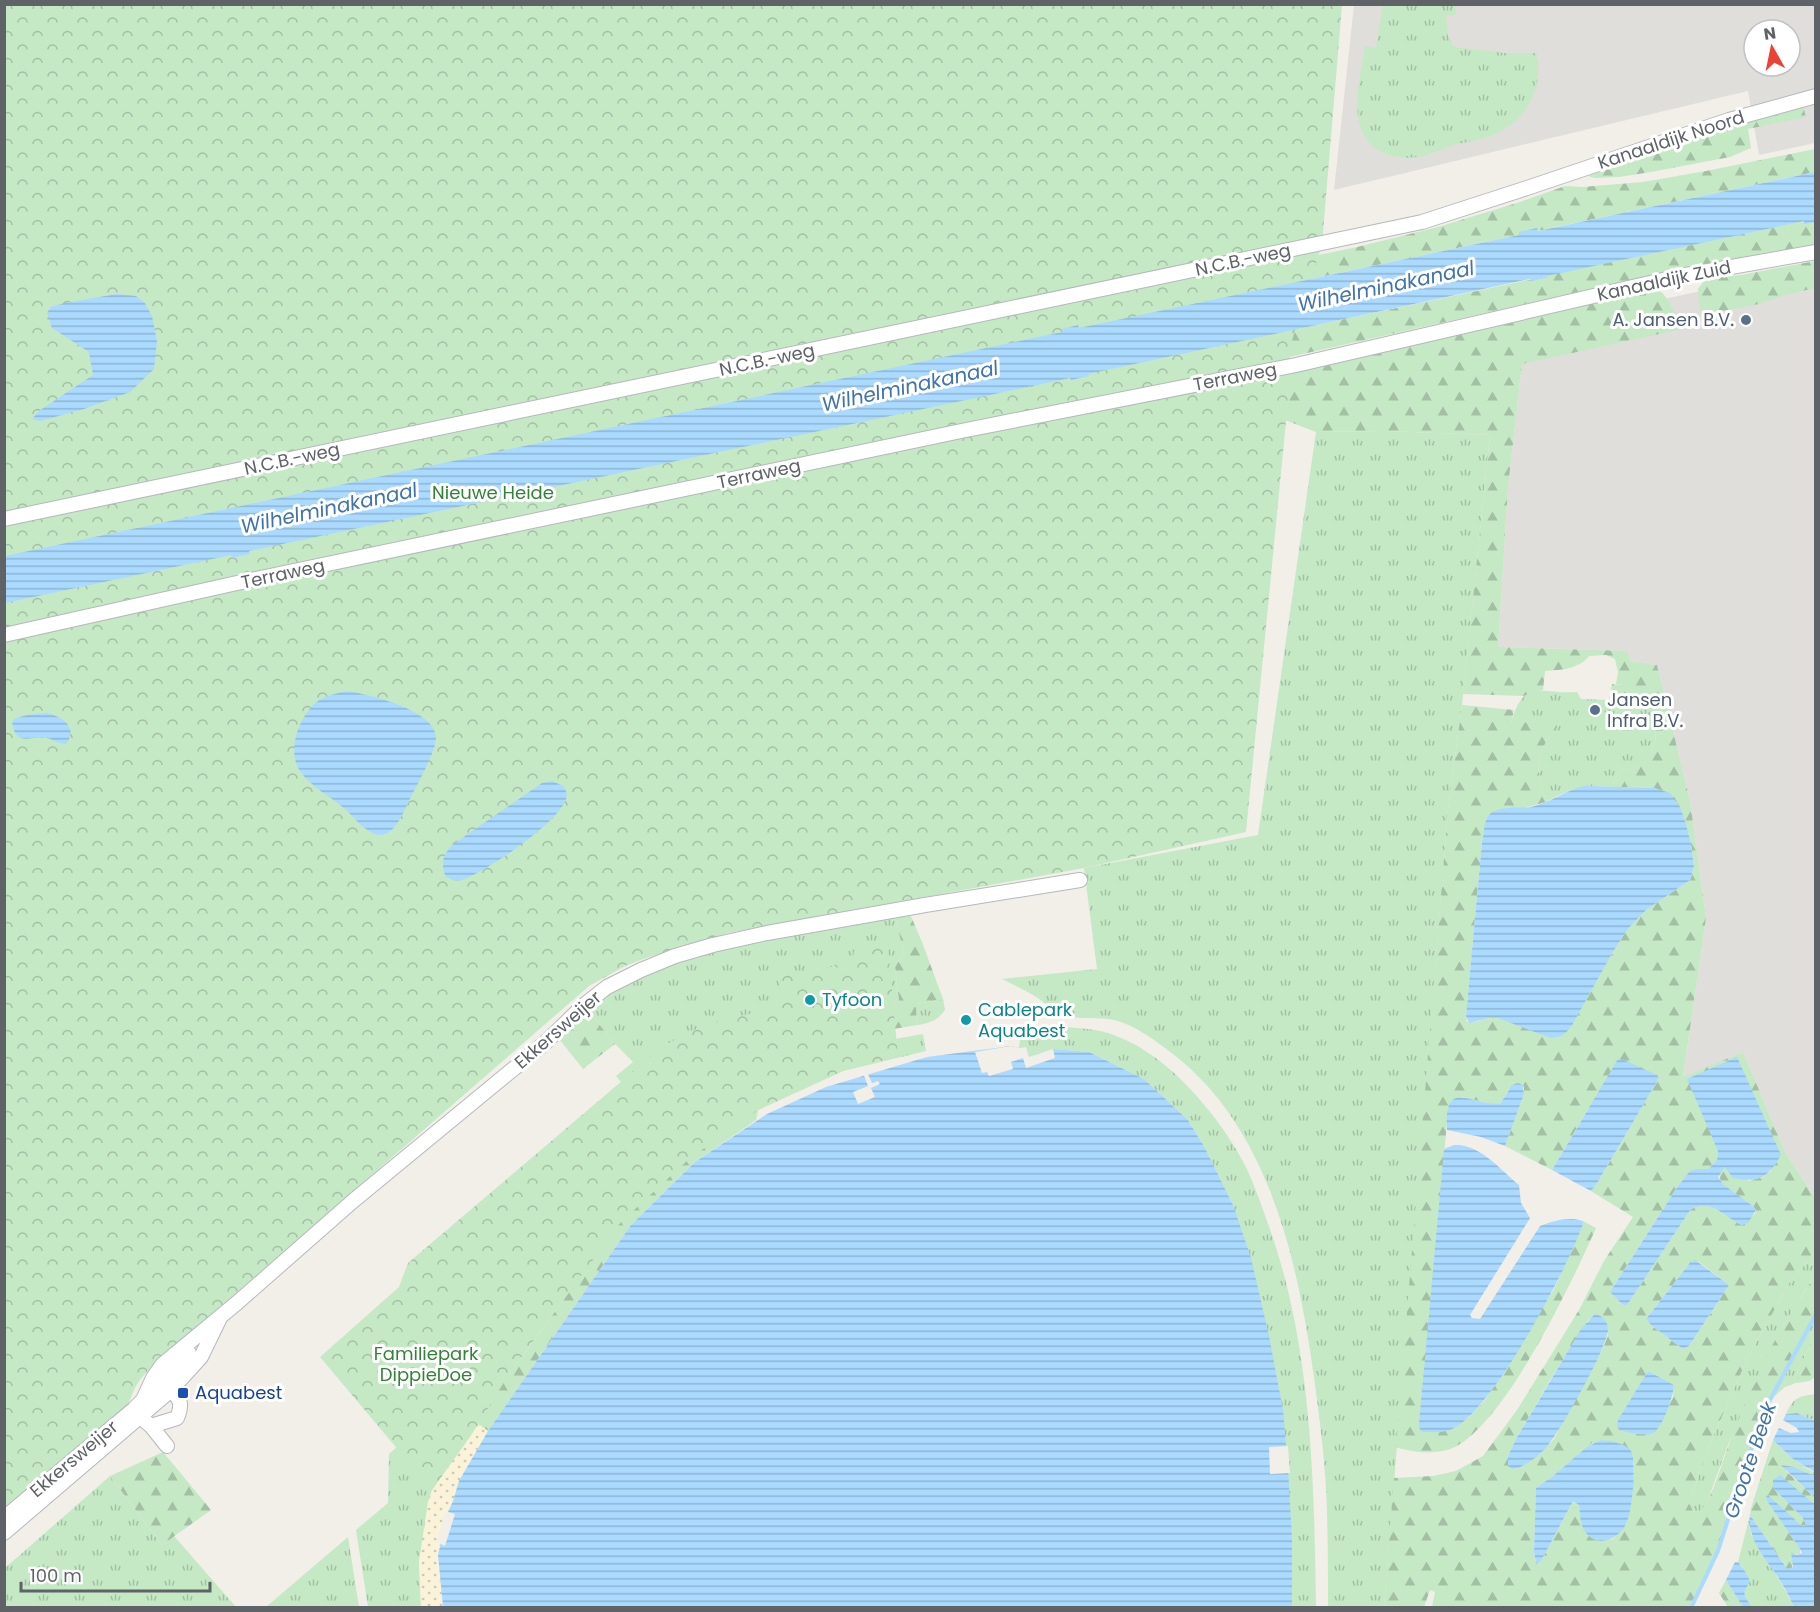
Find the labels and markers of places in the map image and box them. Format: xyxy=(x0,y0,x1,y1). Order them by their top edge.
place label: A. Jansen B.V. xyxy=(1612,307,1734,332)
marker: A. Jansen B.V. xyxy=(1739,313,1753,327)
place label: Jansen Infra B.V. xyxy=(1607,687,1683,733)
marker: Jansen Infra B.V. xyxy=(1588,703,1602,717)
place label: Tyfoon xyxy=(822,987,882,1012)
marker: Tyfoon xyxy=(803,993,817,1007)
place label: Cablepark Aquabest xyxy=(978,997,1073,1043)
marker: Cablepark Aquabest xyxy=(959,1013,973,1027)
place label: Aquabest xyxy=(195,1380,282,1405)
marker: Aquabest xyxy=(176,1386,190,1400)

